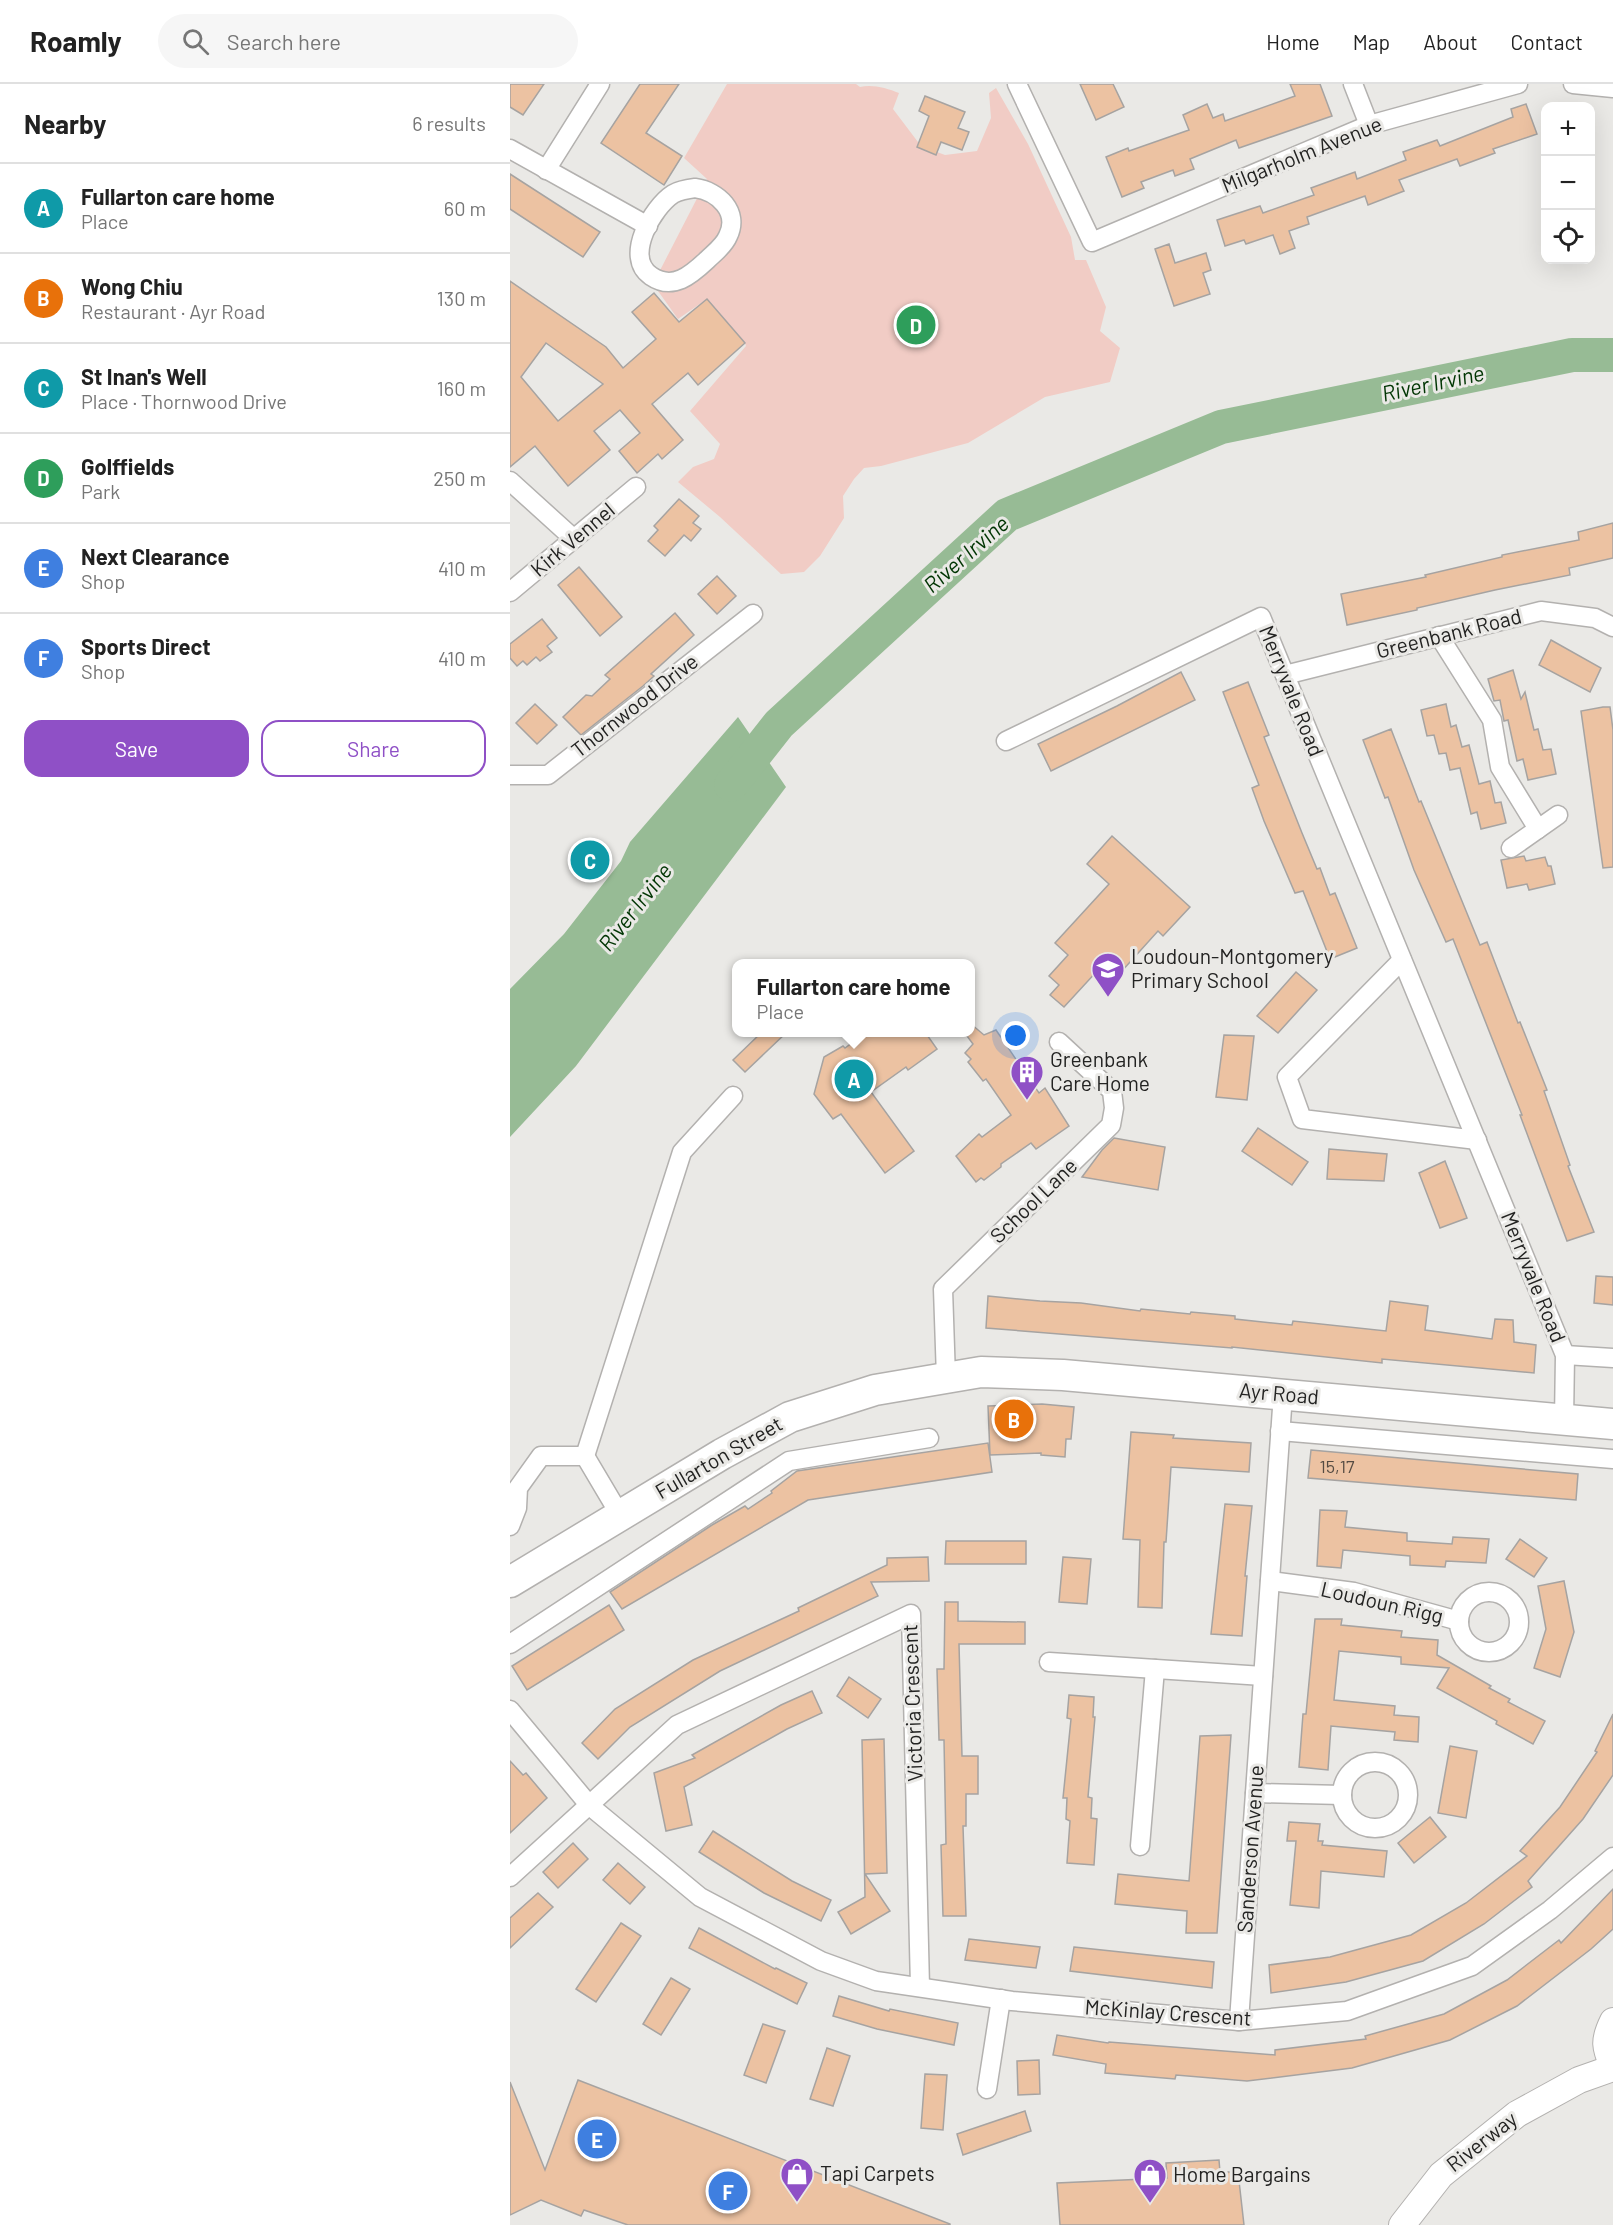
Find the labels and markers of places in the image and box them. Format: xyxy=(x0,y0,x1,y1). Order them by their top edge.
pin: D xyxy=(896,302,936,348)
pin: C xyxy=(570,838,610,882)
place label: Loudoun-Montgomery Primary School xyxy=(1131,943,1334,992)
school or university icon: Loudoun-Montgomery Primary School xyxy=(1090,951,1126,998)
place label: Greenbank Care Home xyxy=(1050,1046,1150,1095)
building icon: Greenbank Care Home xyxy=(1009,1054,1045,1101)
pin: A xyxy=(834,1056,874,1102)
pin: B xyxy=(994,1396,1034,1442)
pin: E xyxy=(578,2116,616,2162)
shop icon: Tapi Carpets xyxy=(779,2156,815,2203)
shop icon: Home Bargains xyxy=(1132,2157,1168,2204)
place label: Tapi Carpets xyxy=(820,2160,935,2185)
place label: Home Bargains xyxy=(1173,2161,1311,2186)
pin: F xyxy=(708,2168,748,2214)

